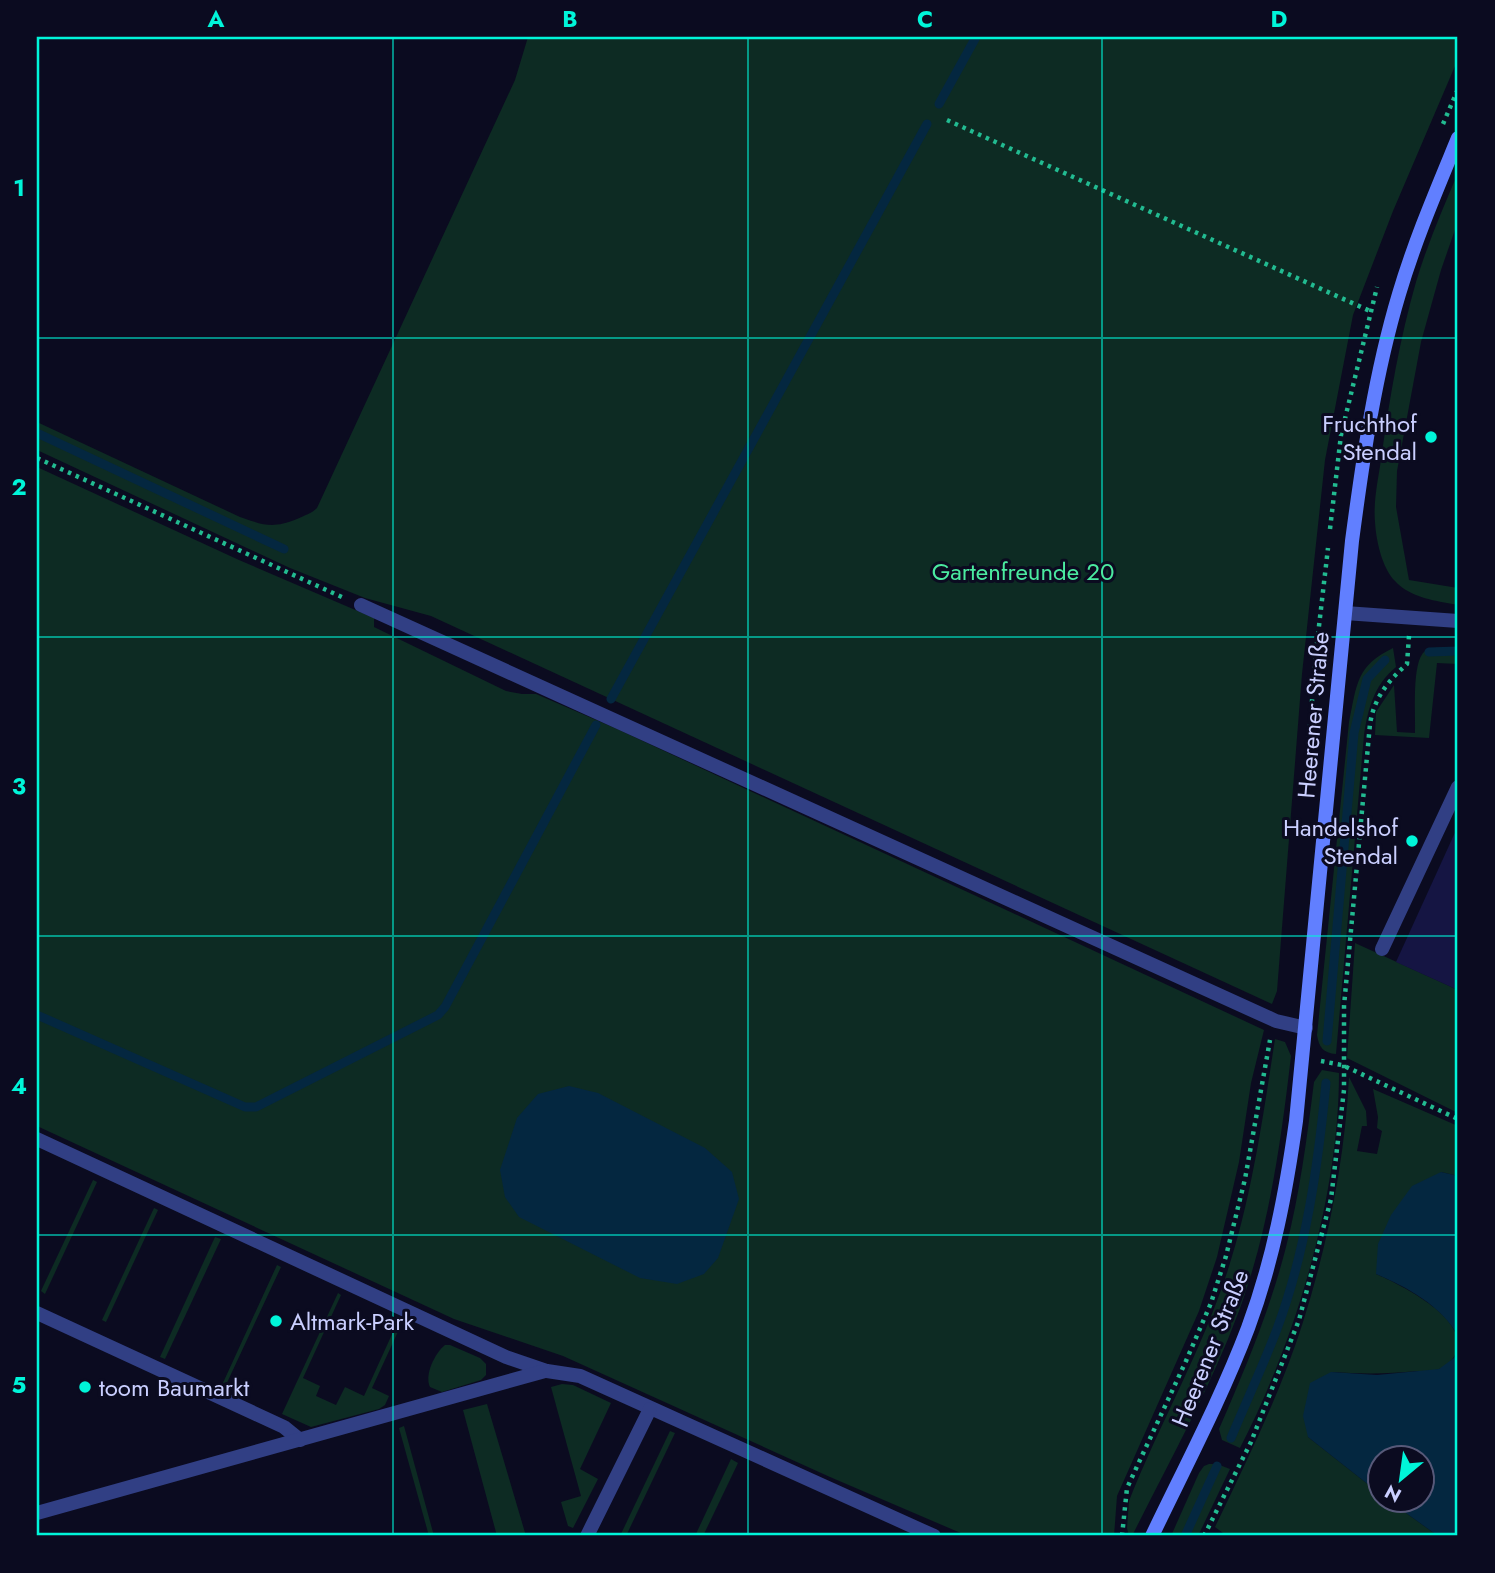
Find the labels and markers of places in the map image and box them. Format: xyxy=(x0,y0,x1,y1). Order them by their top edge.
place label: Fruchthof Stendal xyxy=(1322,406,1418,469)
marker: Fruchthof Stendal xyxy=(1423,429,1439,445)
place label: Handelshof Stendal xyxy=(1283,810,1399,873)
marker: Handelshof Stendal xyxy=(1404,833,1420,849)
place label: Altmark-Park xyxy=(290,1304,414,1339)
marker: Altmark-Park xyxy=(268,1313,284,1329)
place label: toom Baumarkt xyxy=(99,1370,249,1405)
marker: toom Baumarkt xyxy=(77,1379,93,1395)

